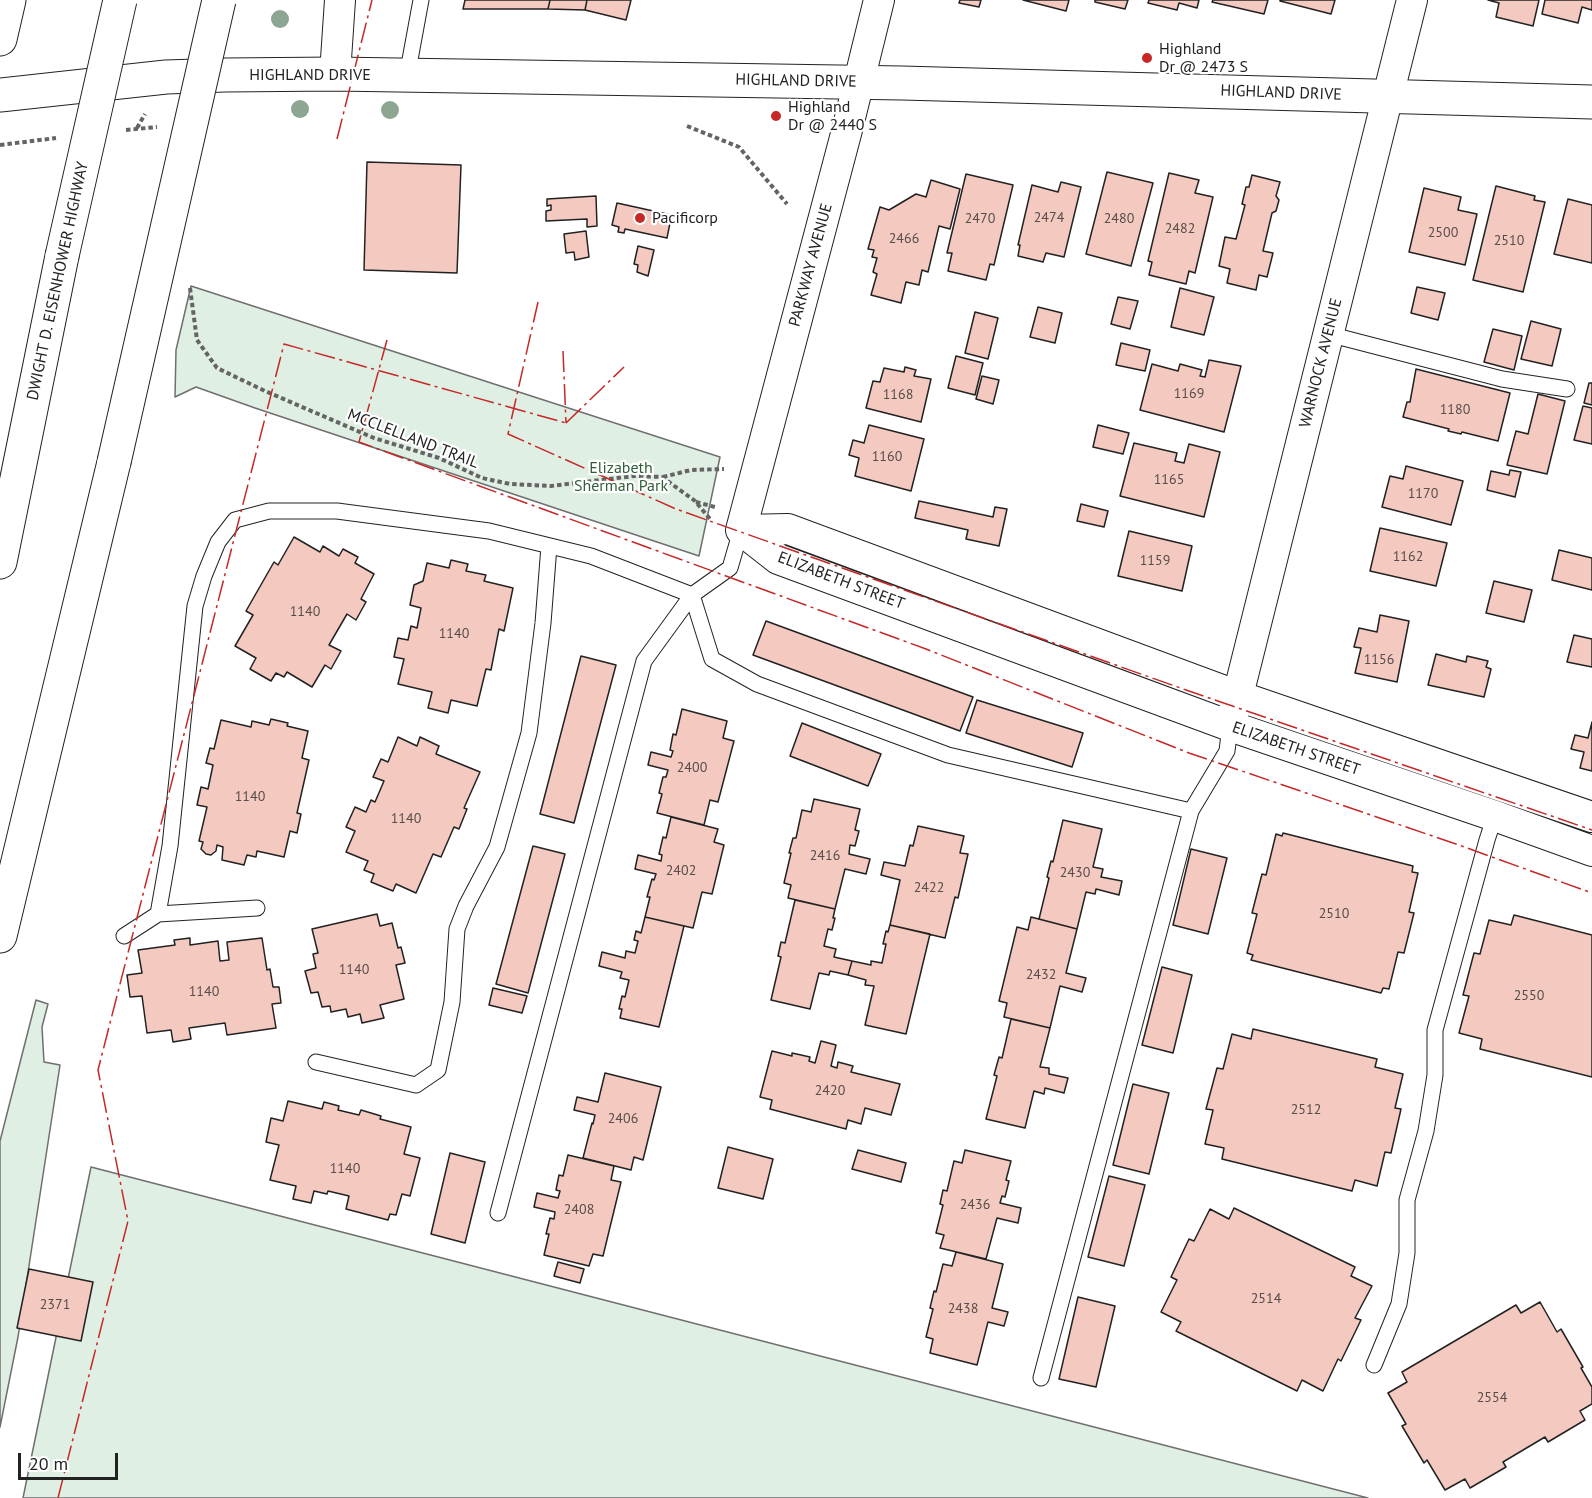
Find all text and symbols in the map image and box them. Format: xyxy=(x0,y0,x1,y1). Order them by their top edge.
place label: Highland Dr @ 2473 S xyxy=(1159,39,1248,77)
marker: Highland Dr @ 2473 S xyxy=(1140,51,1154,65)
street label: HIGHLAND DRIVE xyxy=(249,65,371,85)
street label: HIGHLAND DRIVE xyxy=(735,70,857,92)
street label: HIGHLAND DRIVE xyxy=(1220,81,1342,105)
place label: Highland Dr @ 2440 S xyxy=(788,97,877,135)
marker: Highland Dr @ 2440 S xyxy=(769,109,783,123)
street label: DWIGHT D. EISENHOWER HIGHWAY xyxy=(23,160,93,402)
street label: PARKWAY AVENUE xyxy=(785,201,837,329)
place label: Pacificorp xyxy=(652,208,718,228)
house number: 2474 xyxy=(1034,210,1064,226)
marker: Pacificorp xyxy=(633,211,647,225)
house number: 2470 xyxy=(965,211,995,227)
house number: 2480 xyxy=(1104,211,1134,227)
house number: 2482 xyxy=(1165,221,1195,237)
house number: 2500 xyxy=(1428,225,1458,241)
house number: 2466 xyxy=(889,231,919,247)
house number: 2510 xyxy=(1494,233,1524,249)
street label: WARNOCK AVENUE xyxy=(1296,296,1346,430)
house number: 1169 xyxy=(1174,386,1204,402)
house number: 1168 xyxy=(883,387,913,403)
house number: 1180 xyxy=(1440,402,1470,418)
street label: MCCLELLAND TRAIL xyxy=(345,405,481,473)
house number: 1160 xyxy=(872,449,902,465)
park label: Elizabeth Sherman Park xyxy=(574,458,668,496)
house number: 1165 xyxy=(1154,472,1184,488)
house number: 1170 xyxy=(1408,486,1438,502)
street label: ELIZABETH STREET xyxy=(775,548,907,614)
house number: 1162 xyxy=(1393,549,1423,565)
house number: 1159 xyxy=(1140,553,1170,569)
house number: 1140 xyxy=(290,604,320,620)
house number: 1140 xyxy=(439,626,469,642)
house number: 1156 xyxy=(1364,652,1394,668)
street label: ELIZABETH STREET xyxy=(1230,718,1362,780)
house number: 2400 xyxy=(677,760,707,776)
house number: 1140 xyxy=(235,789,265,805)
house number: 1140 xyxy=(391,811,421,827)
house number: 2416 xyxy=(810,848,840,864)
house number: 2402 xyxy=(666,863,696,879)
house number: 2430 xyxy=(1060,865,1090,881)
house number: 2422 xyxy=(914,880,944,896)
house number: 2510 xyxy=(1319,906,1349,922)
house number: 1140 xyxy=(339,962,369,978)
house number: 2432 xyxy=(1026,967,1056,983)
house number: 1140 xyxy=(189,984,219,1000)
house number: 2550 xyxy=(1514,988,1544,1004)
house number: 2420 xyxy=(815,1083,845,1099)
house number: 2512 xyxy=(1291,1102,1321,1118)
house number: 2406 xyxy=(608,1111,638,1127)
house number: 1140 xyxy=(330,1161,360,1177)
house number: 2436 xyxy=(960,1197,990,1213)
house number: 2408 xyxy=(564,1202,594,1218)
house number: 2514 xyxy=(1251,1291,1281,1307)
house number: 2371 xyxy=(40,1297,70,1313)
house number: 2438 xyxy=(948,1301,978,1317)
house number: 2554 xyxy=(1477,1390,1507,1406)
scale bar xyxy=(21,1441,122,1479)
text: 20 m xyxy=(29,1452,68,1475)

